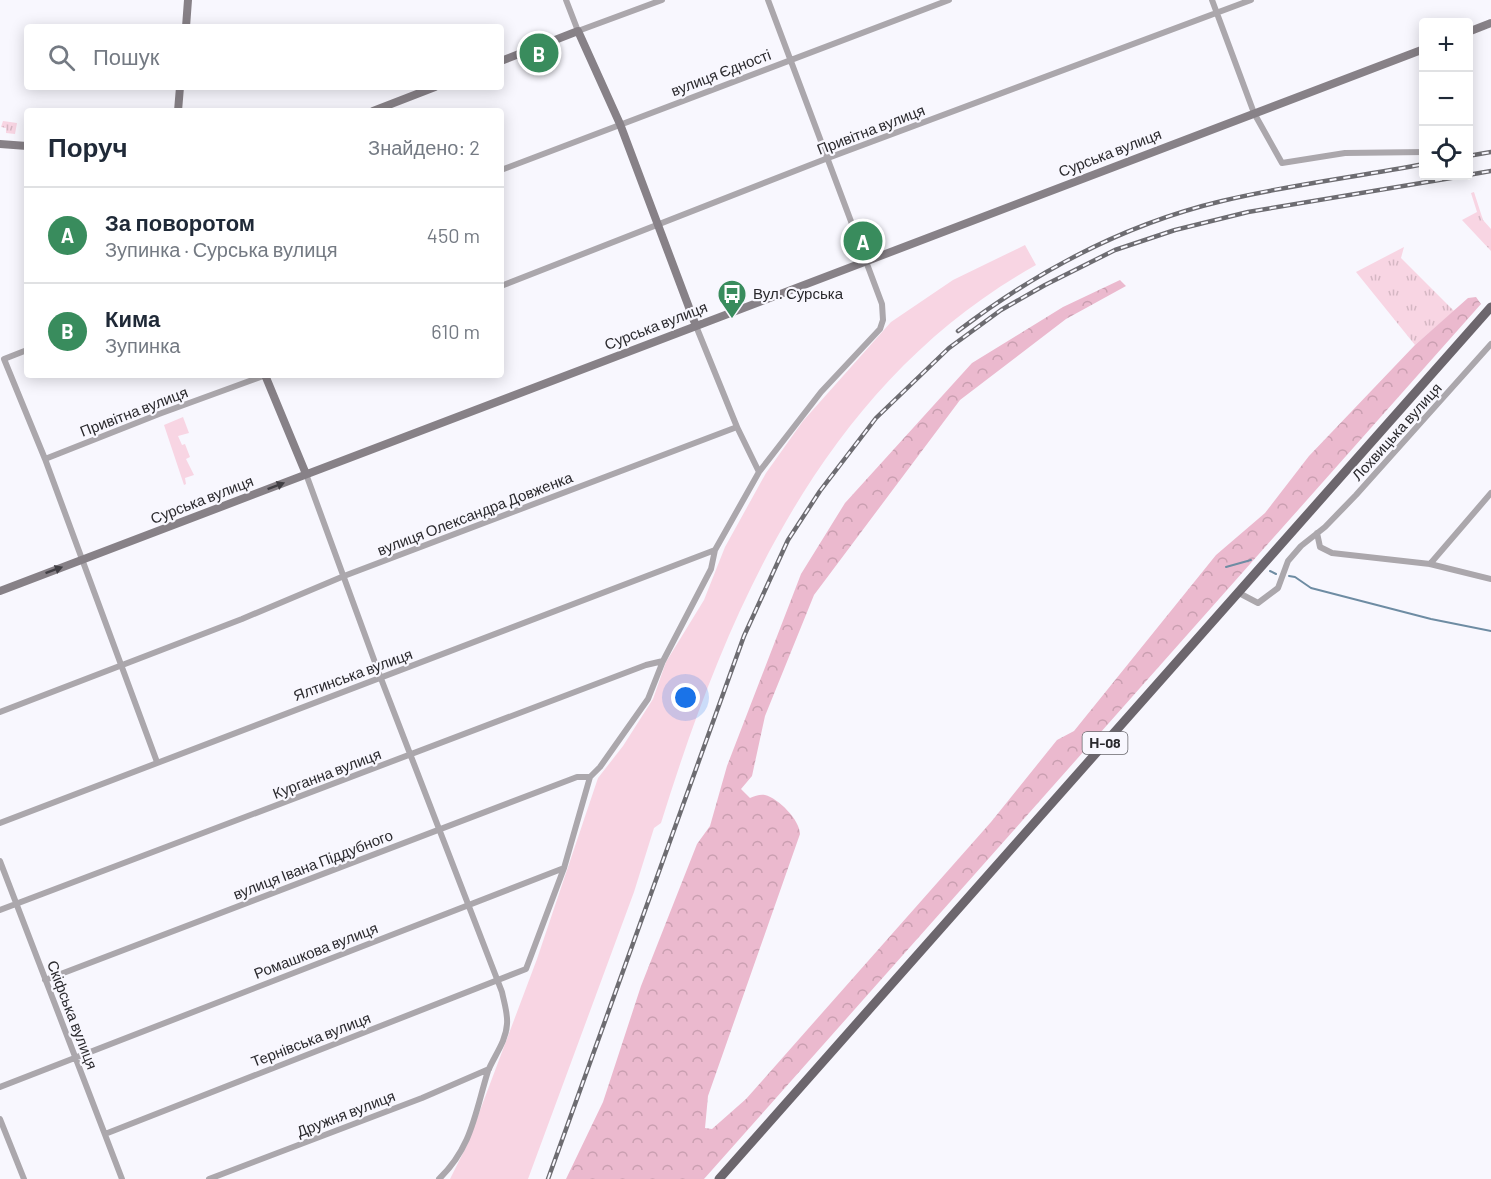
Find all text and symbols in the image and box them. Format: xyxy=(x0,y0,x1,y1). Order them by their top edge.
map controls xyxy=(1419,18,1473,180)
button: + xyxy=(1419,18,1473,72)
search box xyxy=(24,24,504,90)
pin: B xyxy=(520,31,558,76)
icon: search xyxy=(45,41,78,74)
text: Пошук xyxy=(93,43,159,69)
street label: вулиця Єдності xyxy=(668,45,773,99)
button: − xyxy=(1419,72,1473,126)
street label: Привітна вулиця xyxy=(814,100,927,158)
street label: Сурська вулиця xyxy=(1056,124,1164,180)
button: locate xyxy=(1419,126,1473,180)
text: Поруч xyxy=(48,131,128,162)
text: Знайдено: 2 xyxy=(368,135,480,159)
text: За поворотом xyxy=(105,209,255,235)
pin: A xyxy=(844,218,882,264)
text: A xyxy=(61,223,74,247)
text: 450 m xyxy=(427,223,480,247)
text: Зупинка · Сурська вулиця xyxy=(105,237,338,261)
bus stop icon: Вул. Сурська xyxy=(716,278,748,320)
place label: Вул. Сурська xyxy=(753,284,844,302)
street label: Сурська вулиця xyxy=(602,297,710,353)
text: Кима xyxy=(105,305,160,331)
text: B xyxy=(61,319,74,343)
text: 610 m xyxy=(431,319,480,343)
text: Зупинка xyxy=(105,333,180,357)
street label: Лохвицька вулиця xyxy=(1348,379,1445,484)
street label: Привітна вулиця xyxy=(77,382,190,440)
street label: вулиця Олександра Довженка xyxy=(374,467,576,559)
street label: Сурська вулиця xyxy=(148,471,256,527)
one-way arrow xyxy=(267,480,285,490)
one-way arrow xyxy=(46,564,64,574)
street label: Ялтинська вулиця xyxy=(291,644,415,704)
your location xyxy=(671,683,700,712)
road number: Н-08 xyxy=(1082,732,1128,754)
street label: Курганна вулиця xyxy=(270,744,383,802)
street label: вулиця Івана Піддубного xyxy=(230,825,395,903)
street label: Ромашкова вулиця xyxy=(251,918,380,982)
street label: Скіфська вулиця xyxy=(44,958,102,1072)
street label: Тернівська вулиця xyxy=(248,1008,373,1070)
street label: Дружня вулиця xyxy=(294,1086,397,1140)

